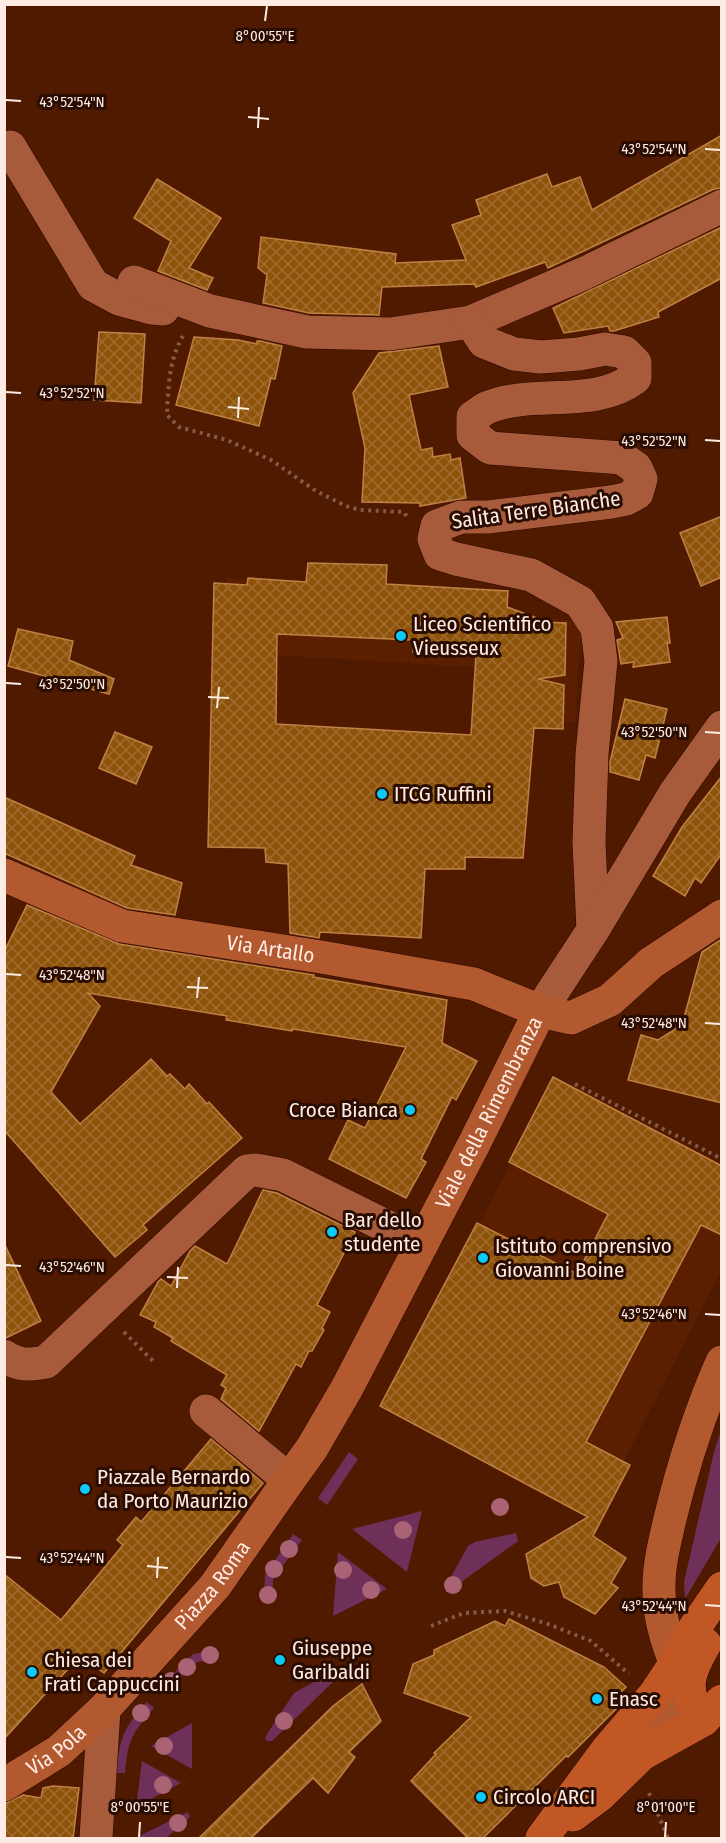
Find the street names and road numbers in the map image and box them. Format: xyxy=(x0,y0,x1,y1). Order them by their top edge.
street label: Salita Terre Bianche xyxy=(450,485,622,535)
street label: Via Artallo xyxy=(225,930,316,969)
street label: Viale della Rimembranza xyxy=(430,1012,548,1213)
street label: Piazza Roma xyxy=(169,1536,256,1635)
street label: Via Pola xyxy=(22,1719,92,1781)

